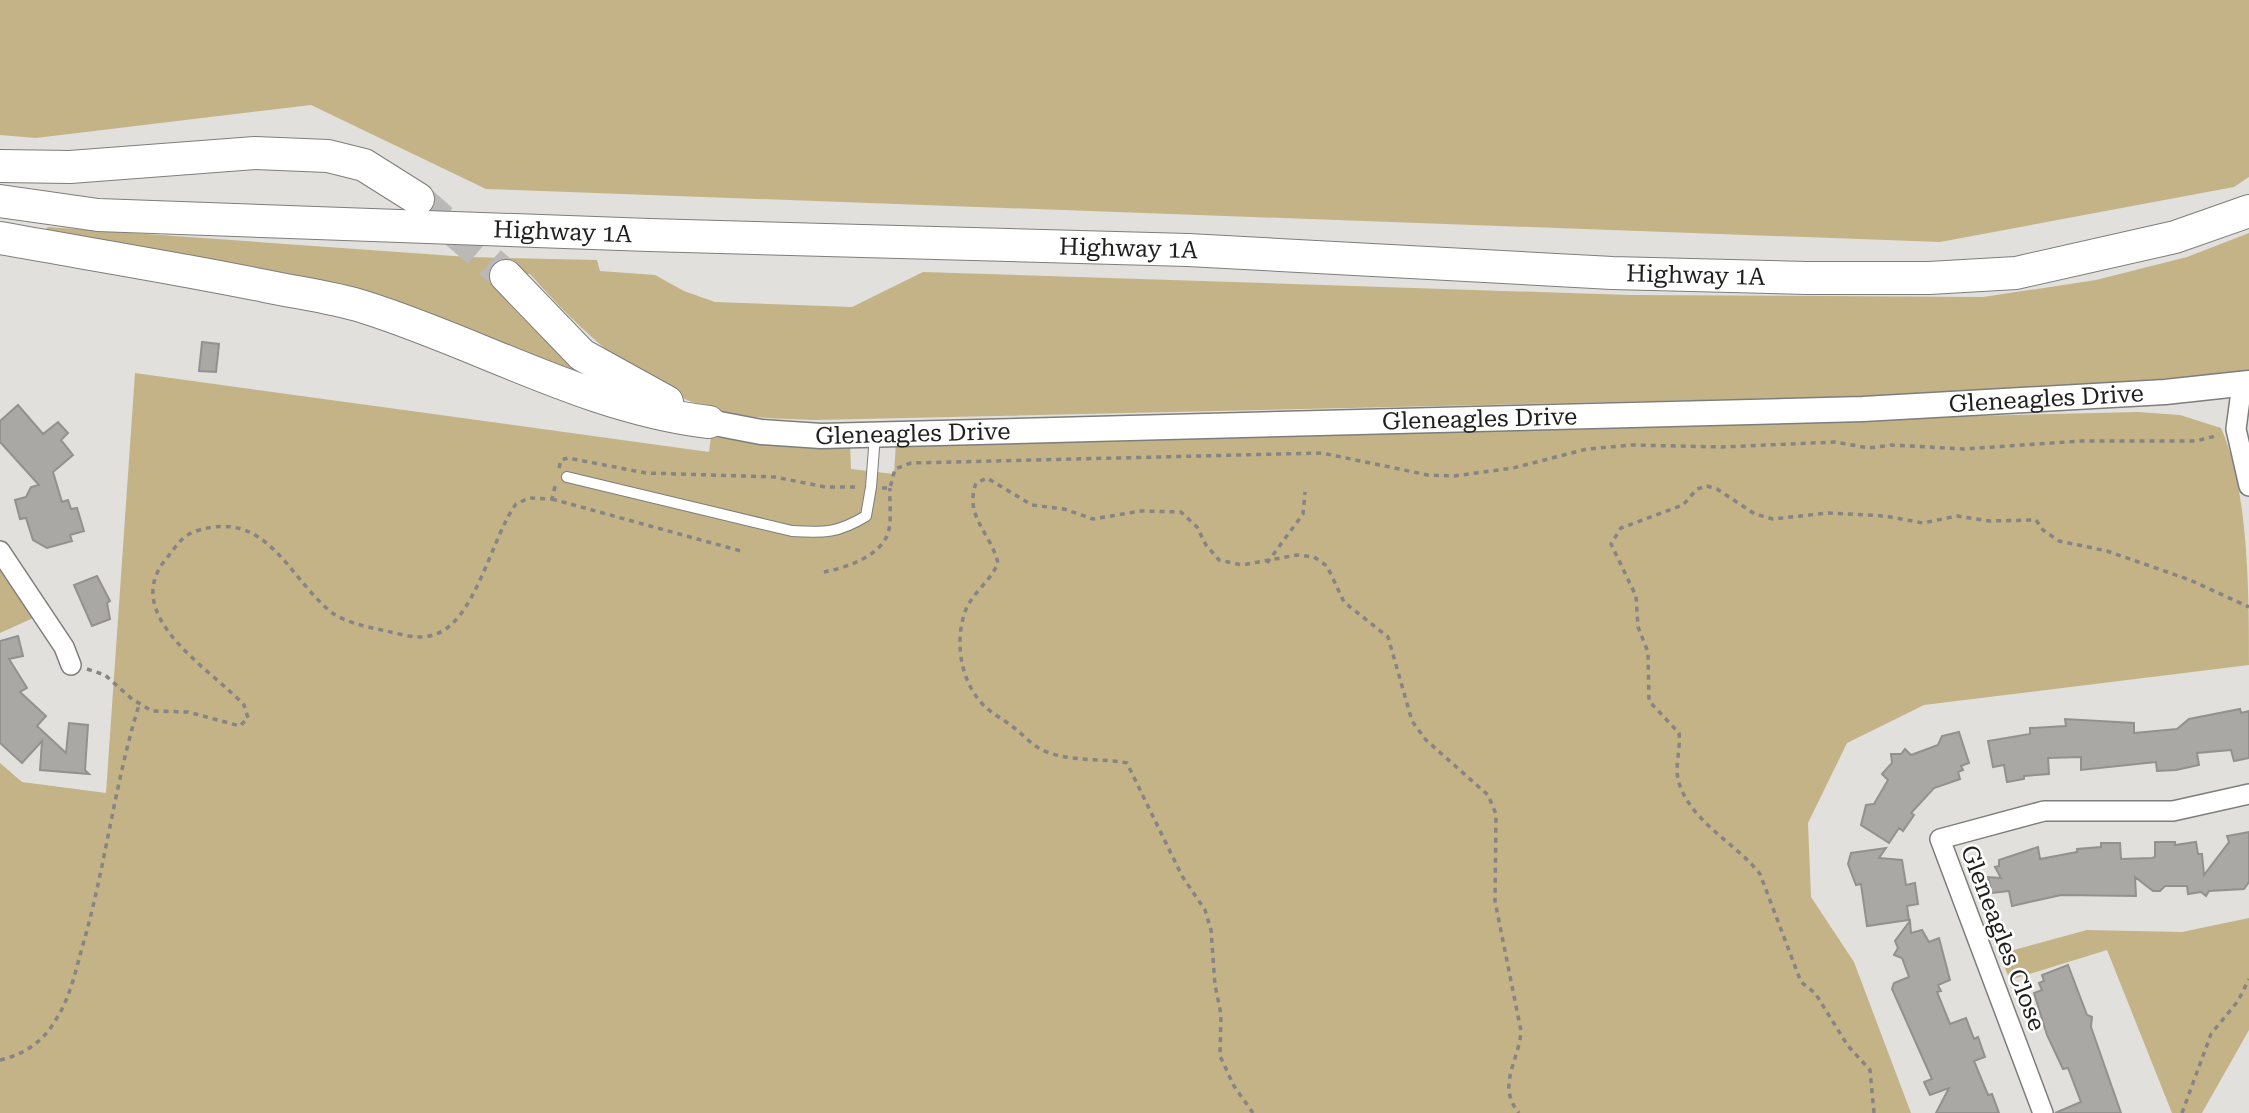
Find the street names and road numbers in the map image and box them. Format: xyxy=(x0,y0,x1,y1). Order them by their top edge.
street label: Highway 1A xyxy=(493,215,633,248)
street label: Highway 1A xyxy=(1059,232,1199,265)
street label: Highway 1A xyxy=(1626,259,1766,291)
street label: Gleneagles Drive xyxy=(1948,379,2144,418)
street label: Gleneagles Drive xyxy=(1382,402,1578,435)
street label: Gleneagles Drive xyxy=(815,417,1011,450)
street label: Gleneagles Close xyxy=(1955,841,2051,1035)

